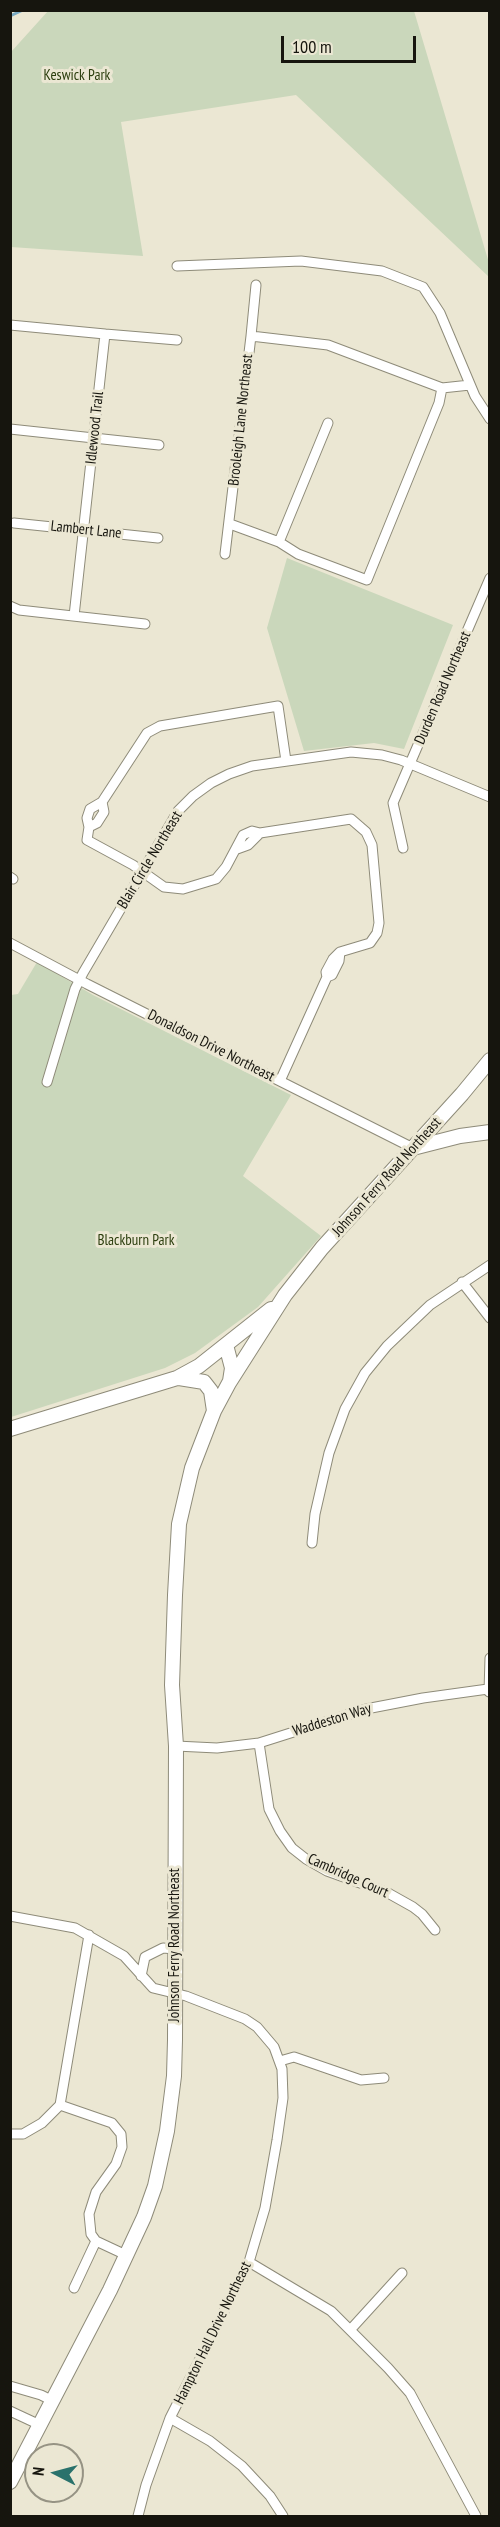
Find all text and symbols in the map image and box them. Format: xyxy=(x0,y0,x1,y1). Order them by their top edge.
scale bar xyxy=(284,24,419,62)
text: 100 m xyxy=(292,35,332,58)
park label: Keswick Park xyxy=(44,67,110,85)
street label: Brooleigh Lane Northeast xyxy=(225,353,257,487)
street label: Idlewood Trail xyxy=(82,391,108,465)
street label: Lambert Lane xyxy=(50,517,122,543)
street label: Durden Road Northeast xyxy=(411,629,475,747)
street label: Blair Circle Northeast xyxy=(114,808,186,912)
street label: Donaldson Drive Northeast xyxy=(145,1006,277,1086)
street label: Johnson Ferry Road Northeast xyxy=(329,1114,445,1240)
park label: Blackburn Park xyxy=(98,1232,174,1250)
street label: Waddeston Way xyxy=(291,1700,373,1740)
street label: Cambridge Court xyxy=(305,1850,391,1902)
street label: Johnson Ferry Road Northeast xyxy=(166,1868,184,2022)
street label: Hampton Hall Drive Northeast xyxy=(171,2259,255,2407)
north arrow xyxy=(24,2443,84,2503)
text: N xyxy=(28,2466,48,2477)

